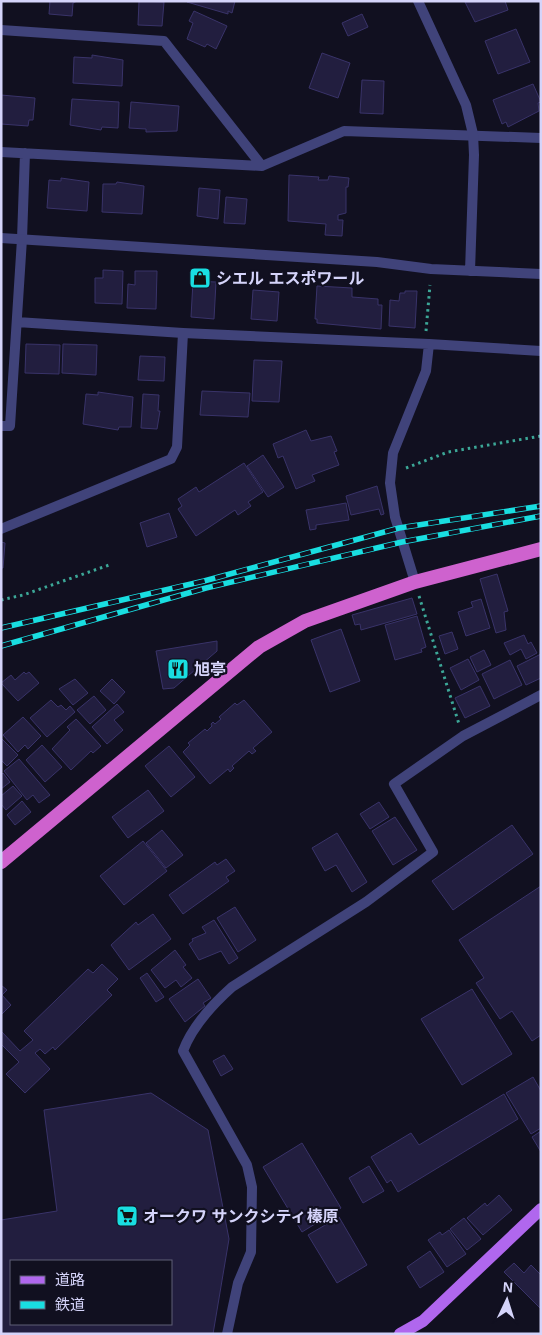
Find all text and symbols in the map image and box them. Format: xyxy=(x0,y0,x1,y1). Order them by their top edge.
shop icon: シエル エスポワール xyxy=(188,266,212,290)
place label: シエル エスポワール xyxy=(216,270,364,287)
restaurant icon: 旭亭 xyxy=(166,657,190,681)
place label: 旭亭 xyxy=(194,661,226,678)
supermarket icon: オークワ サンクシティ榛原 xyxy=(115,1204,139,1228)
place label: オークワ サンクシティ榛原 xyxy=(143,1208,339,1225)
legend xyxy=(10,1260,172,1325)
text: 道路 xyxy=(55,1271,85,1288)
north arrow xyxy=(482,1275,532,1325)
text: N xyxy=(502,1279,514,1295)
text: 鉄道 xyxy=(55,1296,85,1313)

